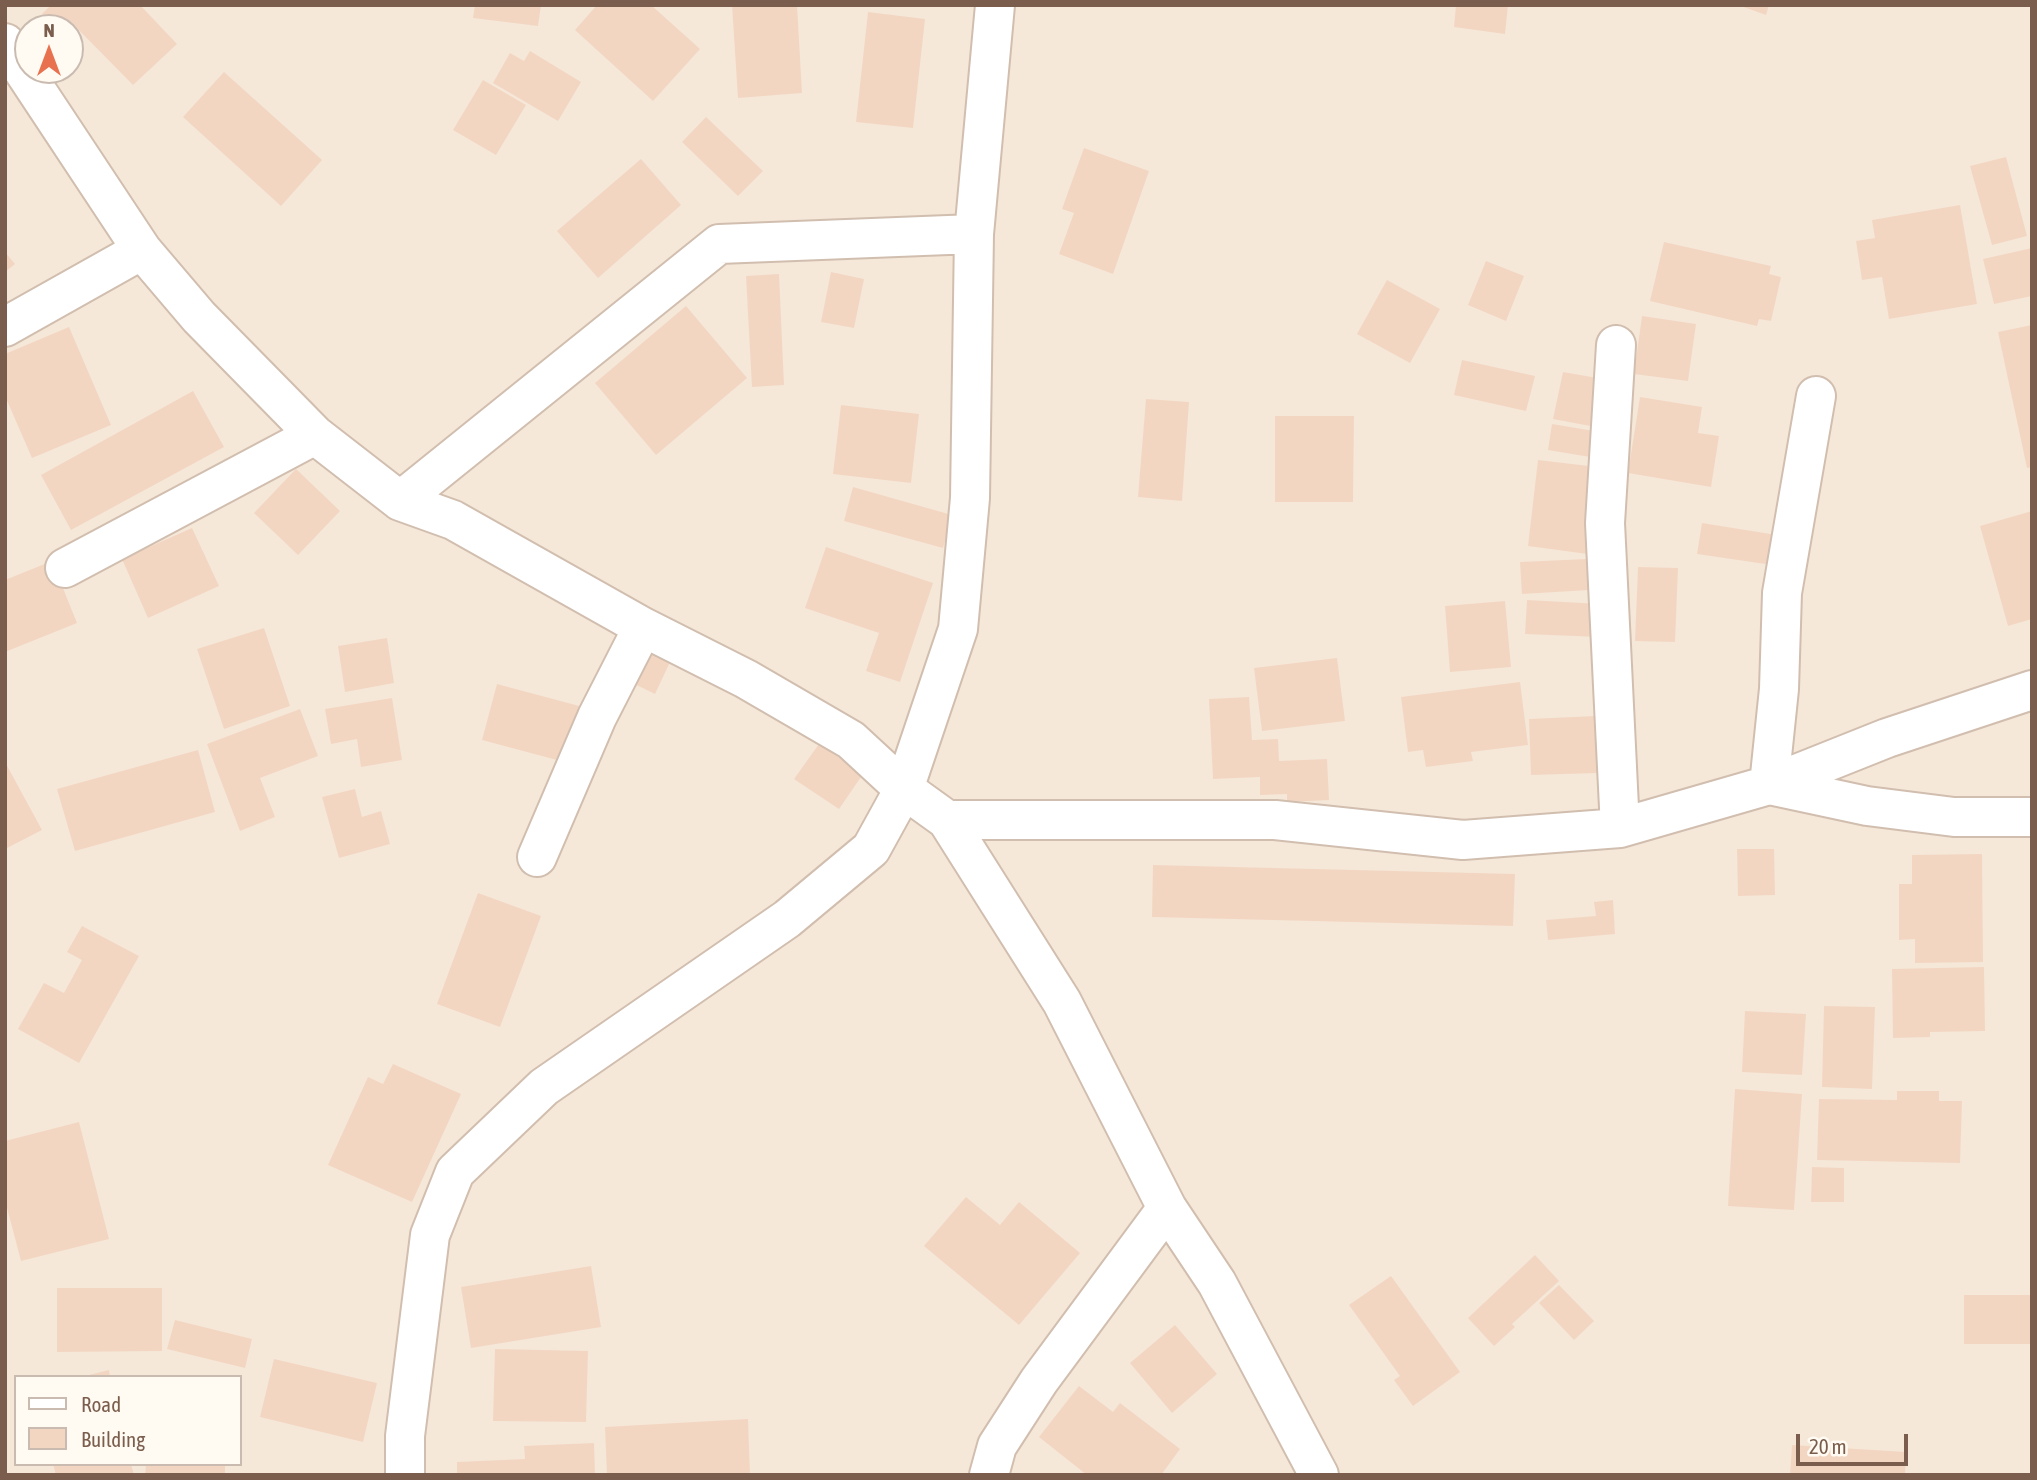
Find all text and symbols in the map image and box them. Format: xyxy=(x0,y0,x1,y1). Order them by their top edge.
north arrow xyxy=(14,14,84,84)
text: N xyxy=(43,19,55,41)
legend xyxy=(14,1375,242,1466)
text: Road xyxy=(81,1392,121,1416)
scale bar xyxy=(1799,1420,1911,1464)
text: Building xyxy=(81,1427,145,1451)
text: 20 m xyxy=(1809,1434,1847,1458)

